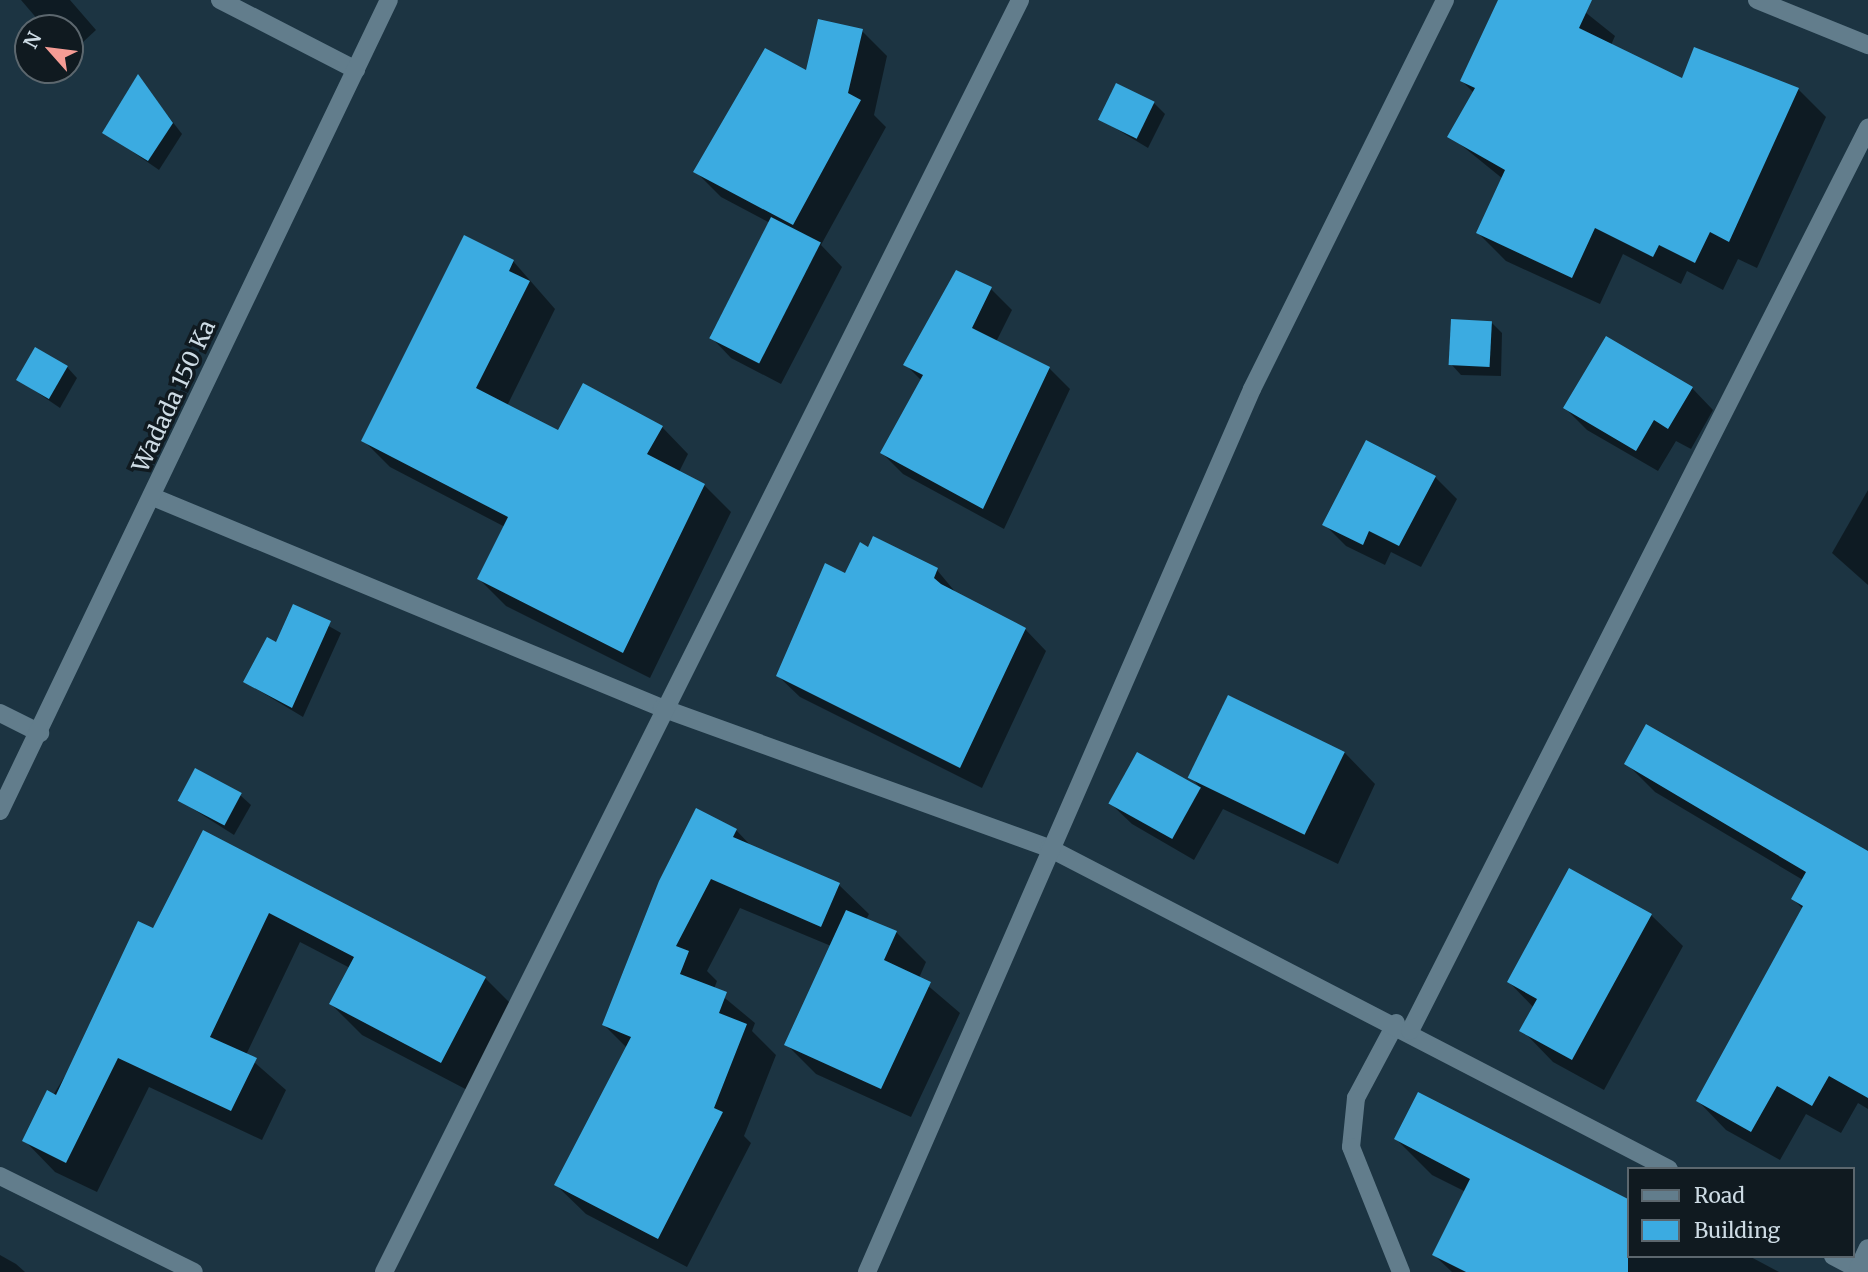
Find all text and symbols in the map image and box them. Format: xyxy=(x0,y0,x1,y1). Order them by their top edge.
north arrow xyxy=(14,14,84,84)
text: N xyxy=(18,28,46,52)
street label: Wadada 150 Ka xyxy=(127,316,221,476)
legend xyxy=(1626,1167,1854,1258)
text: Road xyxy=(1694,1182,1745,1209)
text: Building xyxy=(1694,1217,1780,1244)

